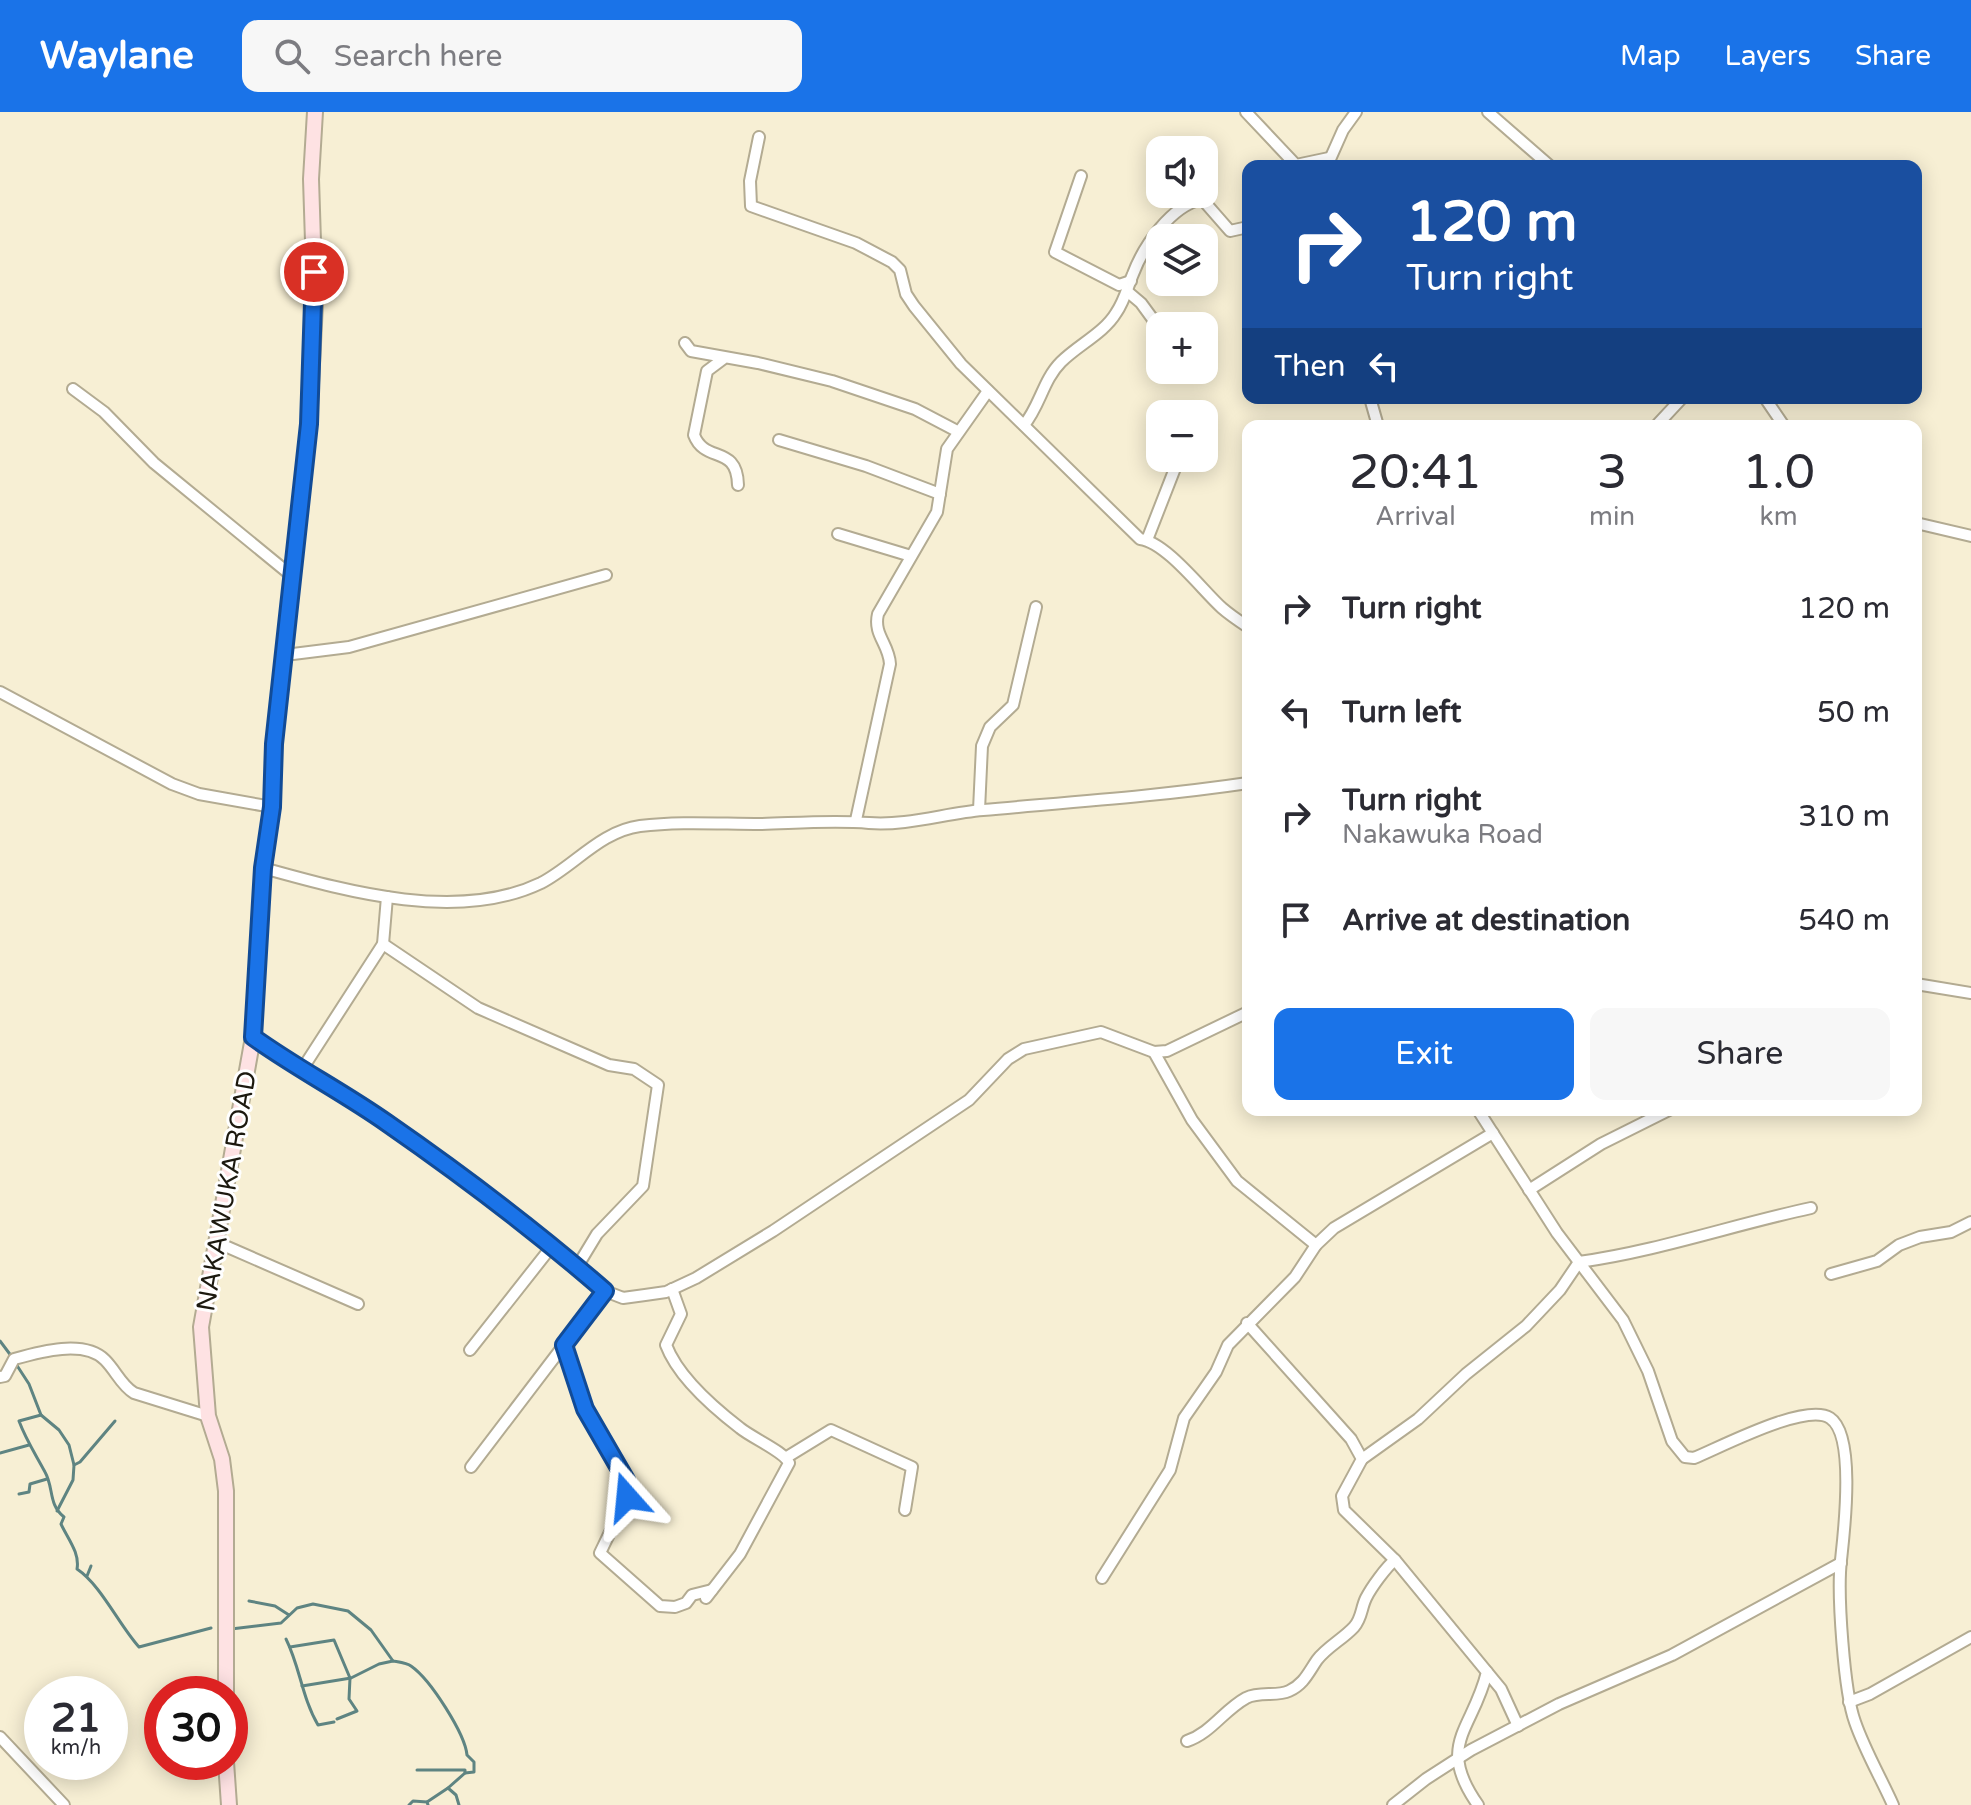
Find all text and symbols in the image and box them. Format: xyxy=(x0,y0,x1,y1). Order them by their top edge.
search box xyxy=(242,20,802,92)
text: Waylane xyxy=(40,33,194,79)
icon: search xyxy=(270,34,314,78)
text: Search here xyxy=(334,38,503,75)
text: Map xyxy=(1620,39,1681,73)
text: Layers xyxy=(1725,39,1811,73)
text: Share xyxy=(1855,39,1931,73)
map controls xyxy=(1146,136,1218,472)
button: sound xyxy=(1146,136,1218,208)
text: 120 m xyxy=(1406,189,1577,256)
icon: right xyxy=(1274,192,1378,296)
button: layers xyxy=(1146,224,1218,296)
pin xyxy=(280,238,348,306)
icon: arrive xyxy=(292,250,336,294)
text: Turn right xyxy=(1406,257,1573,300)
button: + xyxy=(1146,312,1218,384)
icon: left xyxy=(1362,344,1406,388)
text: Then xyxy=(1274,348,1346,385)
button: − xyxy=(1146,400,1218,472)
text: 20:41 xyxy=(1349,444,1482,502)
text: 3 xyxy=(1597,444,1627,502)
text: 1.0 xyxy=(1742,444,1815,502)
text: Arrival xyxy=(1375,501,1456,532)
text: min xyxy=(1589,501,1635,532)
text: km xyxy=(1760,501,1798,532)
icon: right xyxy=(1274,586,1318,630)
text: Turn right xyxy=(1342,590,1482,627)
text: 120 m xyxy=(1798,590,1890,627)
icon: left xyxy=(1274,690,1318,734)
text: Turn left xyxy=(1342,694,1461,731)
text: 50 m xyxy=(1817,694,1890,731)
text: Turn right xyxy=(1342,782,1482,819)
icon: right xyxy=(1274,794,1318,838)
text: 310 m xyxy=(1798,798,1890,835)
text: Nakawuka Road xyxy=(1342,819,1543,850)
icon: arrive xyxy=(1274,898,1318,942)
text: Arrive at destination xyxy=(1342,902,1630,939)
text: 540 m xyxy=(1798,902,1890,939)
button: Exit xyxy=(1274,1008,1574,1100)
button: Share xyxy=(1590,1008,1890,1100)
street label: NAKAWUKA ROAD xyxy=(190,1068,263,1314)
position arrow xyxy=(585,1455,669,1539)
speed limit sign: 30 xyxy=(144,1676,248,1780)
text: 21 xyxy=(51,1694,101,1742)
text: km/h xyxy=(51,1736,101,1760)

